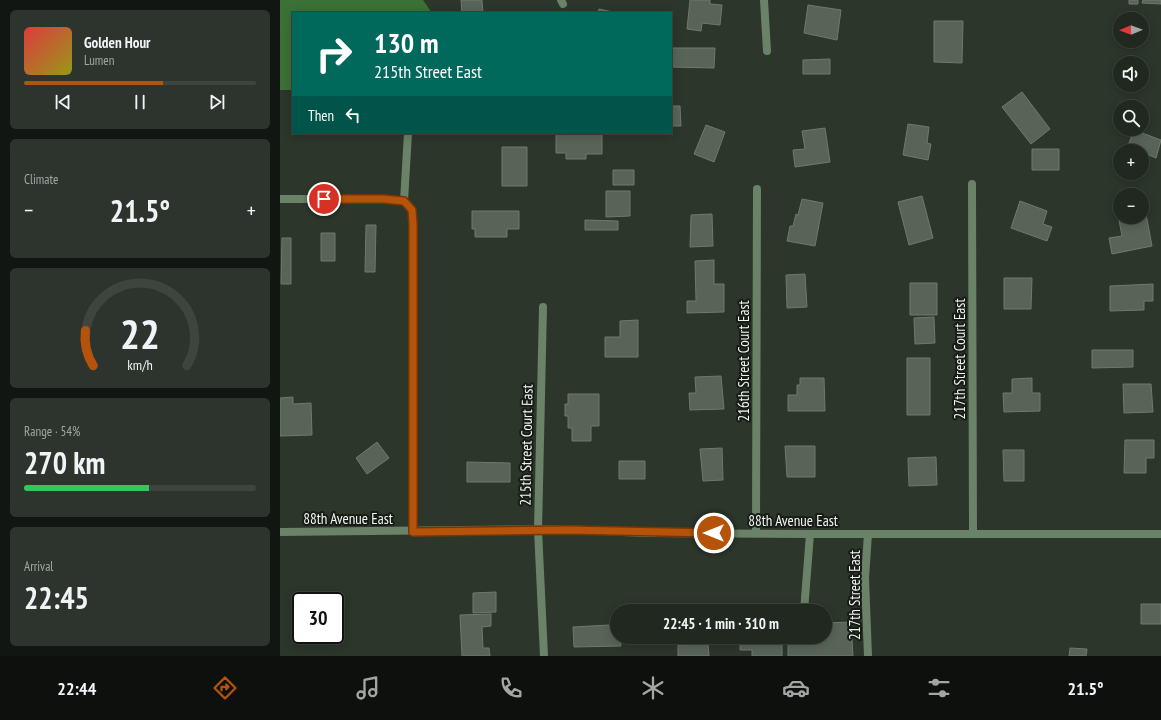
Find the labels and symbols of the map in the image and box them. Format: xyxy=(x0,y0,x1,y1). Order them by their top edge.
north arrow xyxy=(1113,12,1149,48)
pin xyxy=(307,182,341,216)
street label: 217th Street Court East xyxy=(950,298,969,420)
street label: 216th Street Court East xyxy=(734,300,753,422)
street label: 215th Street Court East xyxy=(515,384,537,506)
street label: 88th Avenue East xyxy=(303,509,393,528)
street label: 88th Avenue East xyxy=(748,511,838,530)
position arrow xyxy=(693,512,735,554)
street label: 217th Street East xyxy=(845,550,864,640)
speed limit sign: 30 xyxy=(292,592,344,644)

